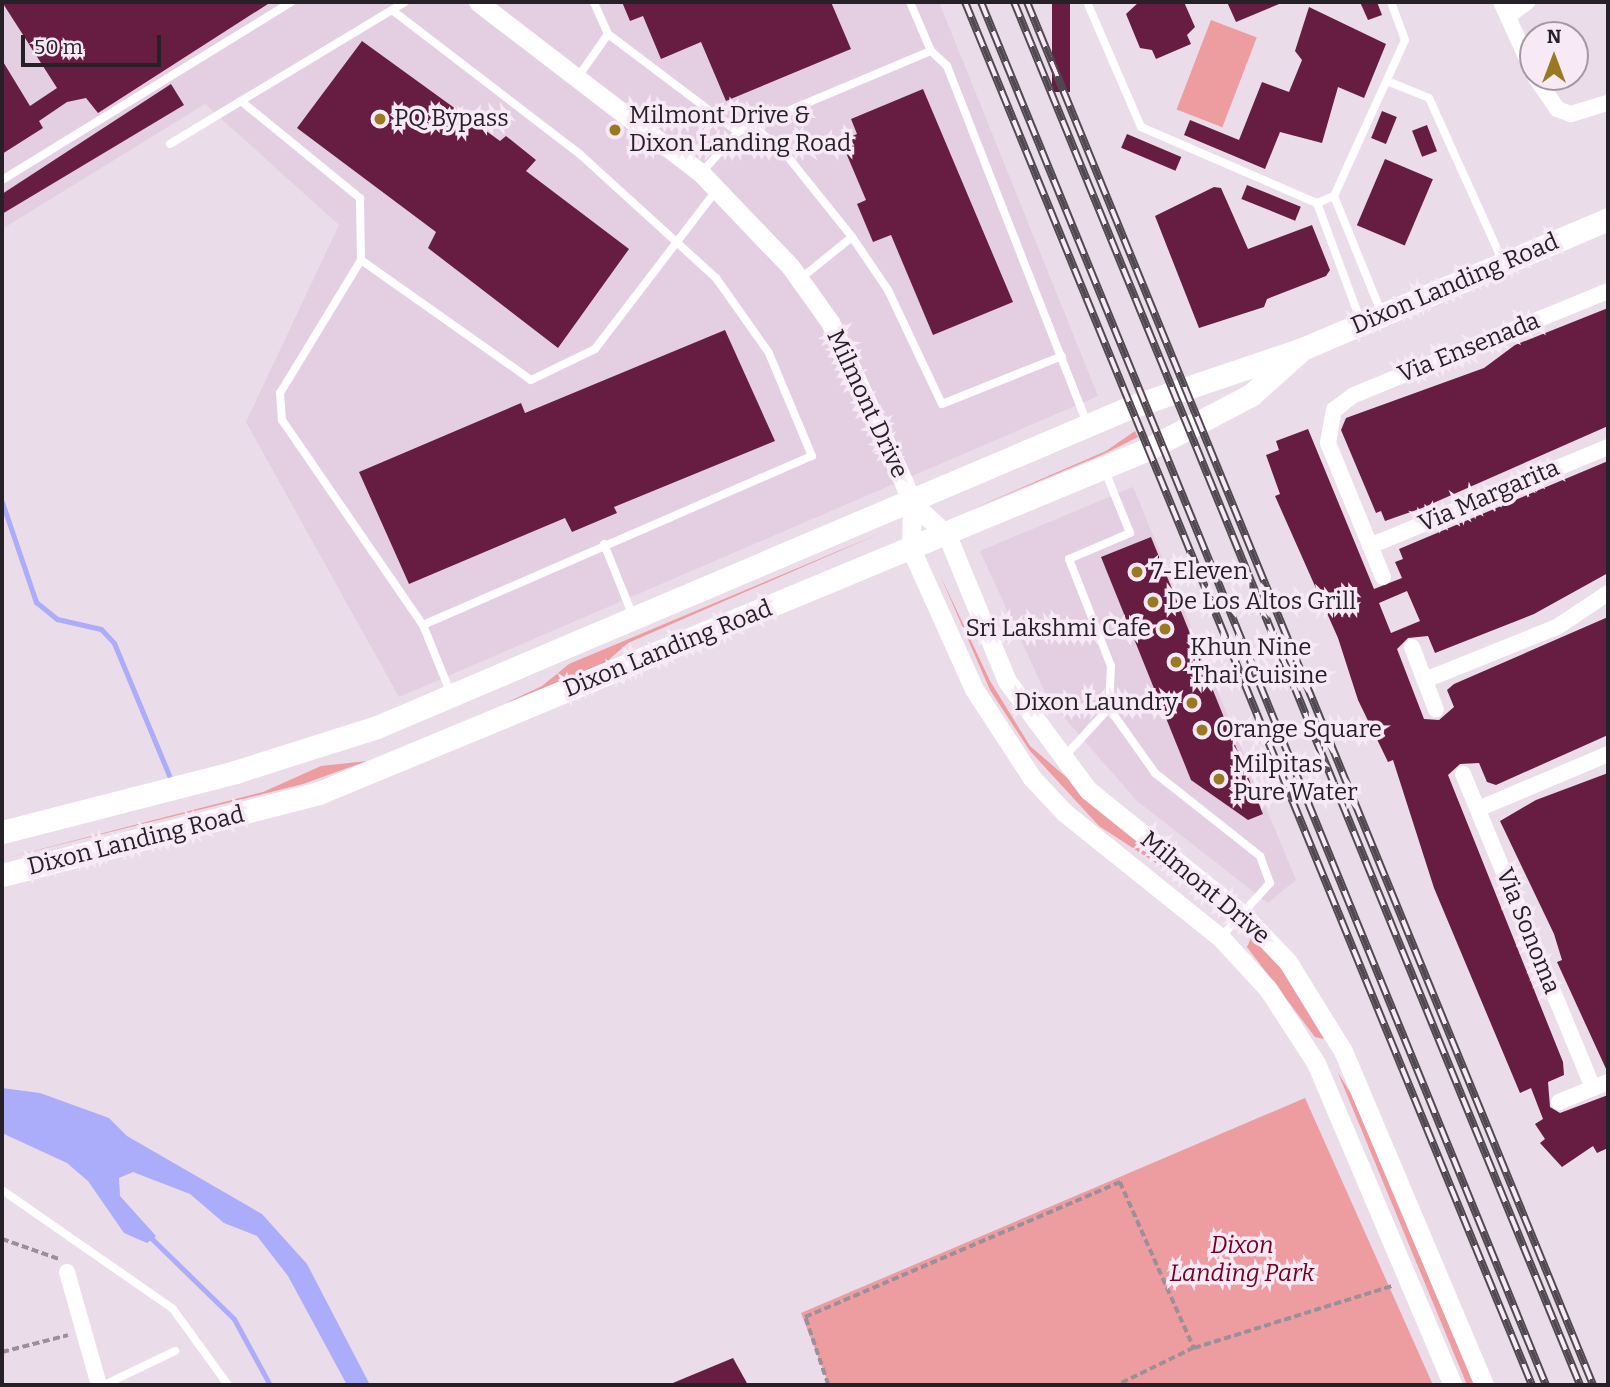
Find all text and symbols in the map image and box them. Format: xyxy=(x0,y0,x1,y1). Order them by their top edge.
scale bar xyxy=(24,21,164,65)
north arrow xyxy=(1519,21,1589,91)
text: N xyxy=(1547,25,1561,48)
text: 50 m xyxy=(34,34,83,60)
place label: Milmont Drive & Dixon Landing Road xyxy=(629,102,851,158)
place label: PQ Bypass xyxy=(394,105,509,133)
marker: PQ Bypass xyxy=(372,111,388,127)
marker: Milmont Drive & Dixon Landing Road xyxy=(607,122,623,138)
street label: Dixon Landing Road xyxy=(1347,227,1563,341)
street label: Via Ensenada xyxy=(1394,307,1544,389)
street label: Milmont Drive xyxy=(820,325,914,483)
street label: Via Margarita xyxy=(1414,453,1564,539)
place label: 7-Eleven xyxy=(1151,558,1248,586)
marker: 7-Eleven xyxy=(1129,564,1145,580)
place label: De Los Altos Grill xyxy=(1167,588,1356,616)
street label: Dixon Landing Road xyxy=(560,594,776,704)
marker: De Los Altos Grill xyxy=(1145,594,1161,610)
place label: Sri Lakshmi Cafe xyxy=(966,615,1151,643)
marker: Sri Lakshmi Cafe xyxy=(1157,621,1173,637)
place label: Khun Nine Thai Cuisine xyxy=(1190,634,1328,690)
marker: Khun Nine Thai Cuisine xyxy=(1168,654,1184,670)
place label: Dixon Laundry xyxy=(1014,689,1178,717)
marker: Dixon Laundry xyxy=(1184,695,1200,711)
place label: Orange Square xyxy=(1216,716,1382,744)
marker: Orange Square xyxy=(1194,722,1210,738)
place label: Milpitas Pure Water xyxy=(1233,751,1358,807)
marker: Milpitas Pure Water xyxy=(1211,771,1227,787)
street label: Dixon Landing Road xyxy=(25,800,247,882)
street label: Milmont Drive xyxy=(1134,826,1276,950)
street label: Via Sonoma xyxy=(1490,864,1566,998)
park label: Dixon Landing Park xyxy=(1170,1232,1314,1288)

